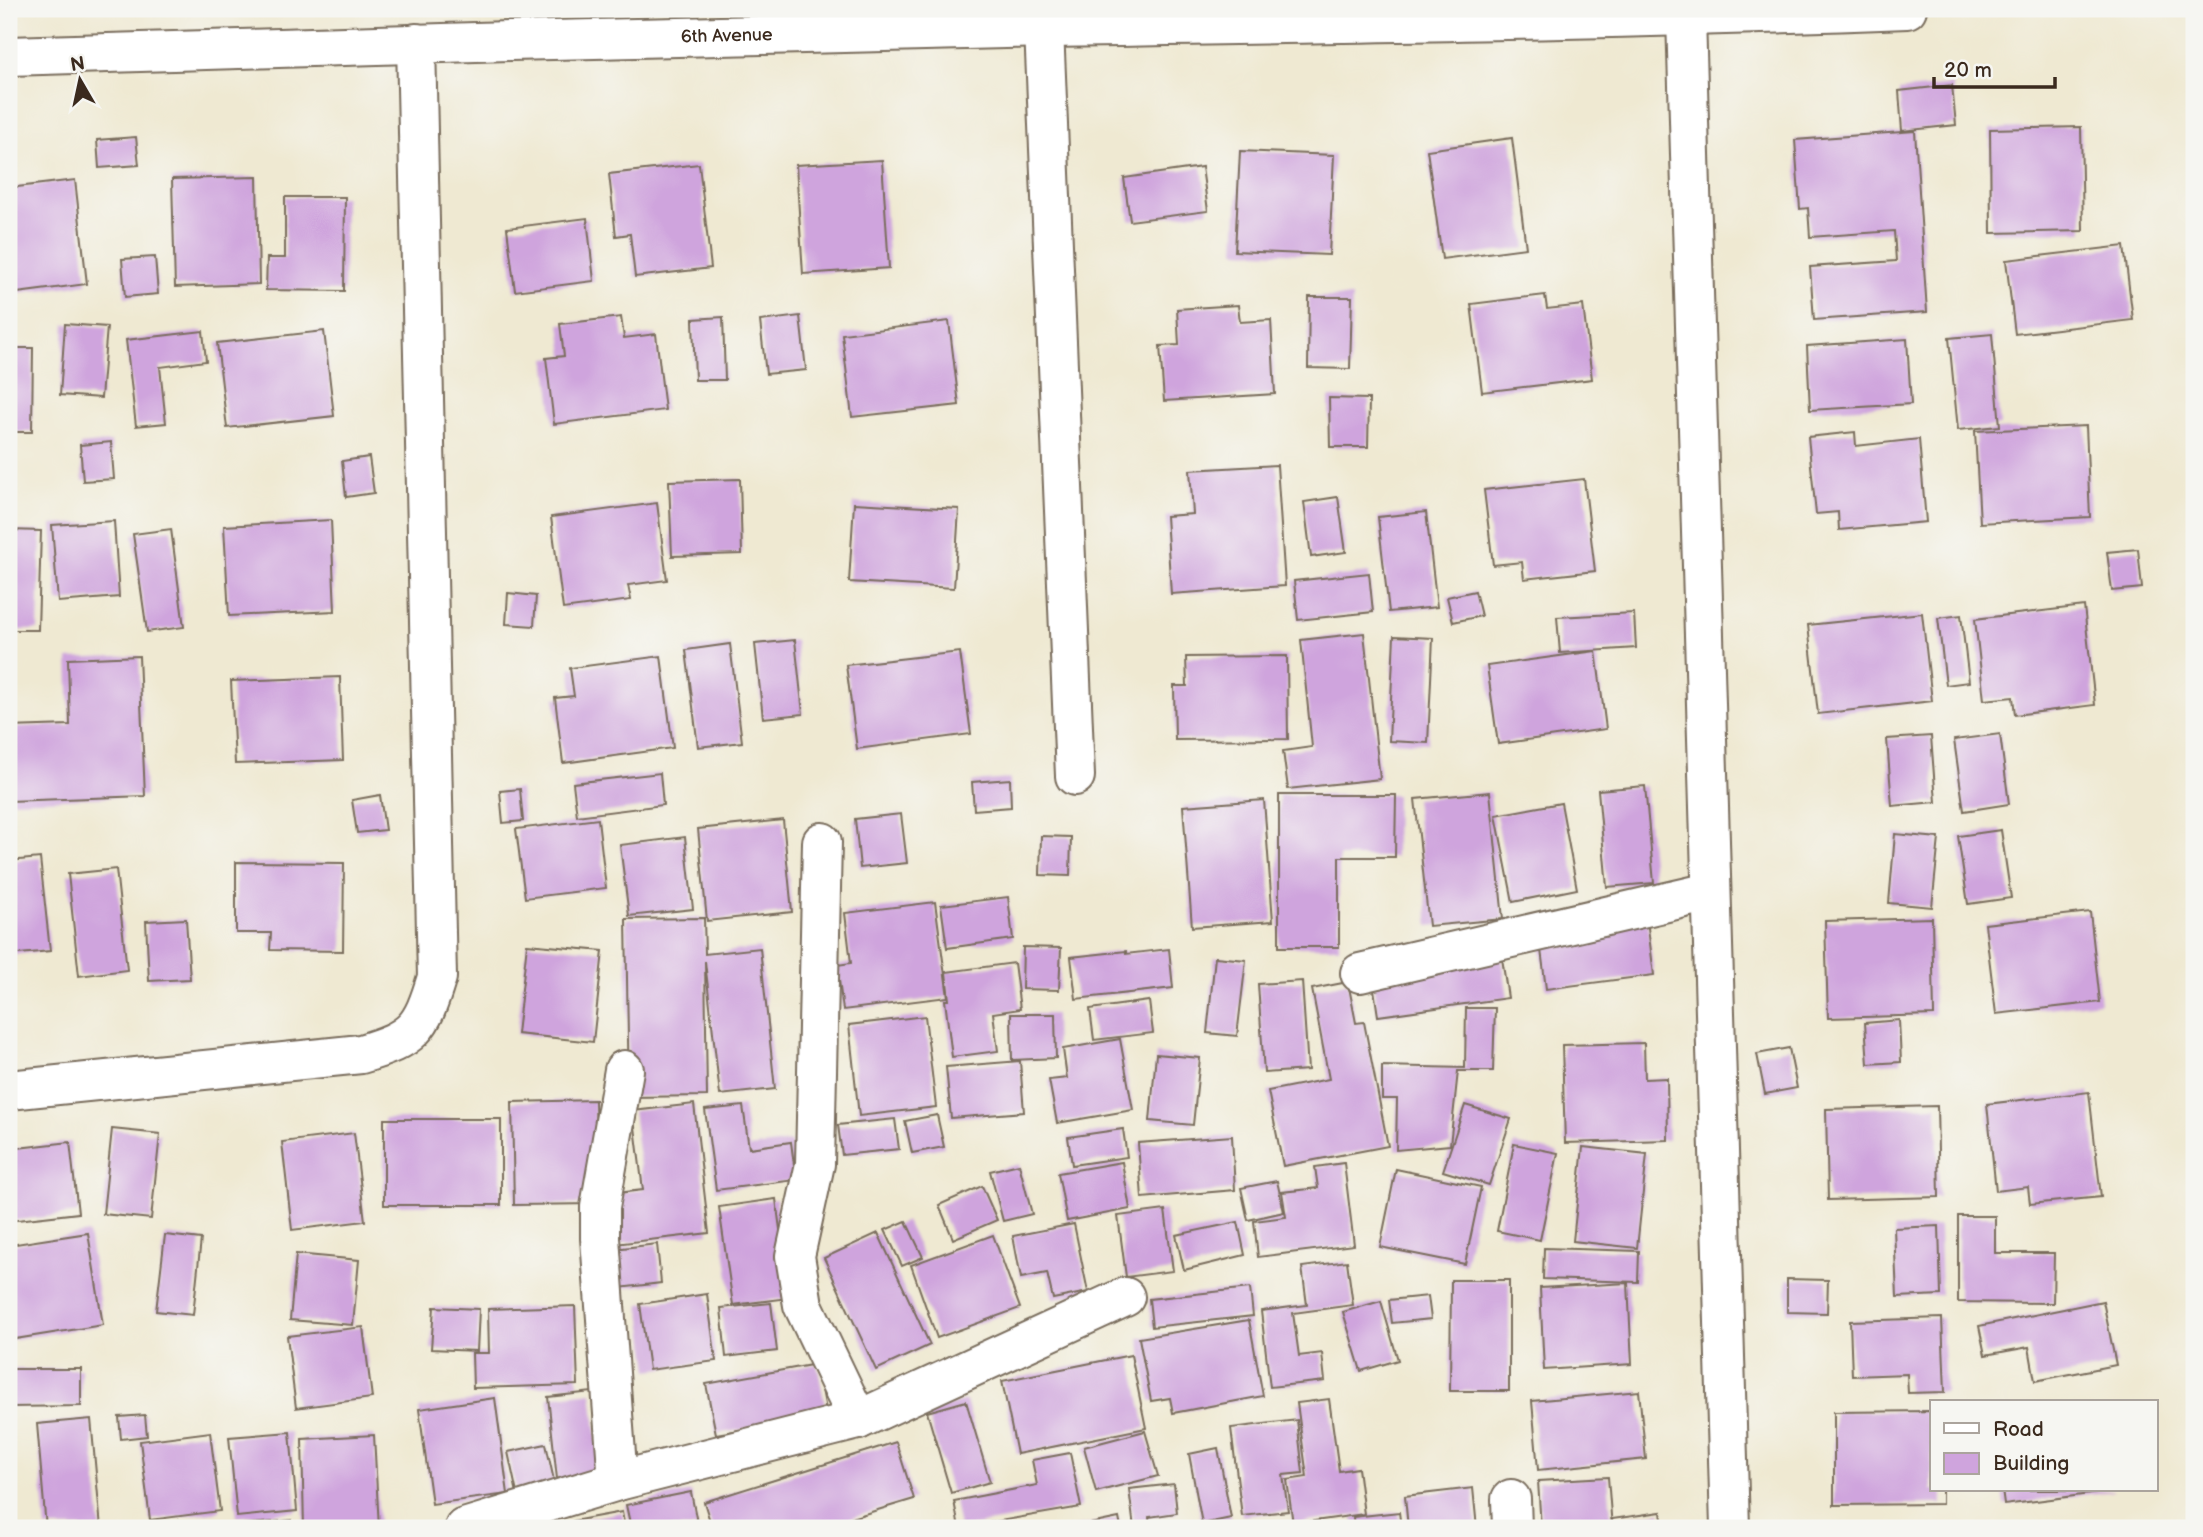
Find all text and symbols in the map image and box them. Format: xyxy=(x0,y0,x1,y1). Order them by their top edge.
street label: 6th Avenue xyxy=(681,24,773,47)
north arrow xyxy=(46,46,116,116)
scale bar xyxy=(1934,46,2054,90)
text: N xyxy=(69,52,86,77)
text: 20 m xyxy=(1944,58,1992,83)
legend xyxy=(1930,1400,2158,1492)
text: Road xyxy=(1993,1417,2044,1442)
text: Building xyxy=(1993,1451,2069,1476)

